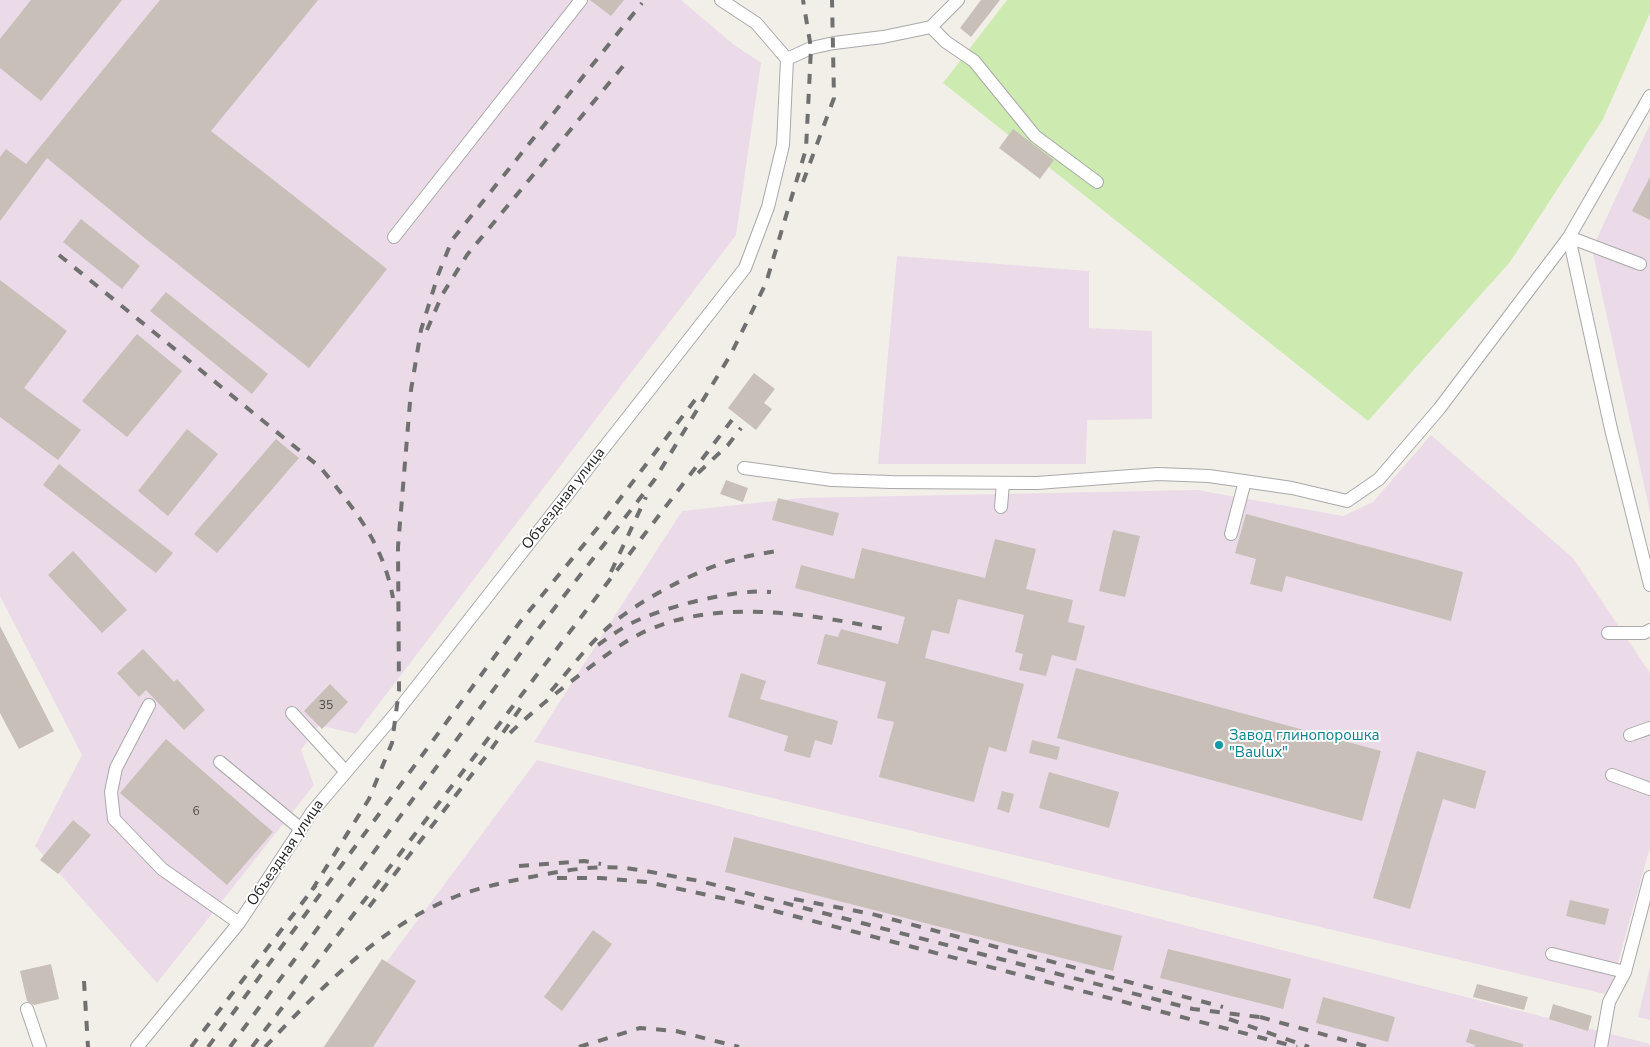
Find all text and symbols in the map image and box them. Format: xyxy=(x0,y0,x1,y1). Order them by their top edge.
street label: Объездная улица xyxy=(519,444,609,554)
house number: 35 xyxy=(319,699,333,713)
place label: Завод глинопорошка "Baulux" xyxy=(1229,727,1380,762)
marker: Завод глинопорошка "Baulux" xyxy=(1213,739,1225,751)
street label: Объездная улица xyxy=(244,796,328,910)
house number: 6 xyxy=(192,805,200,819)

